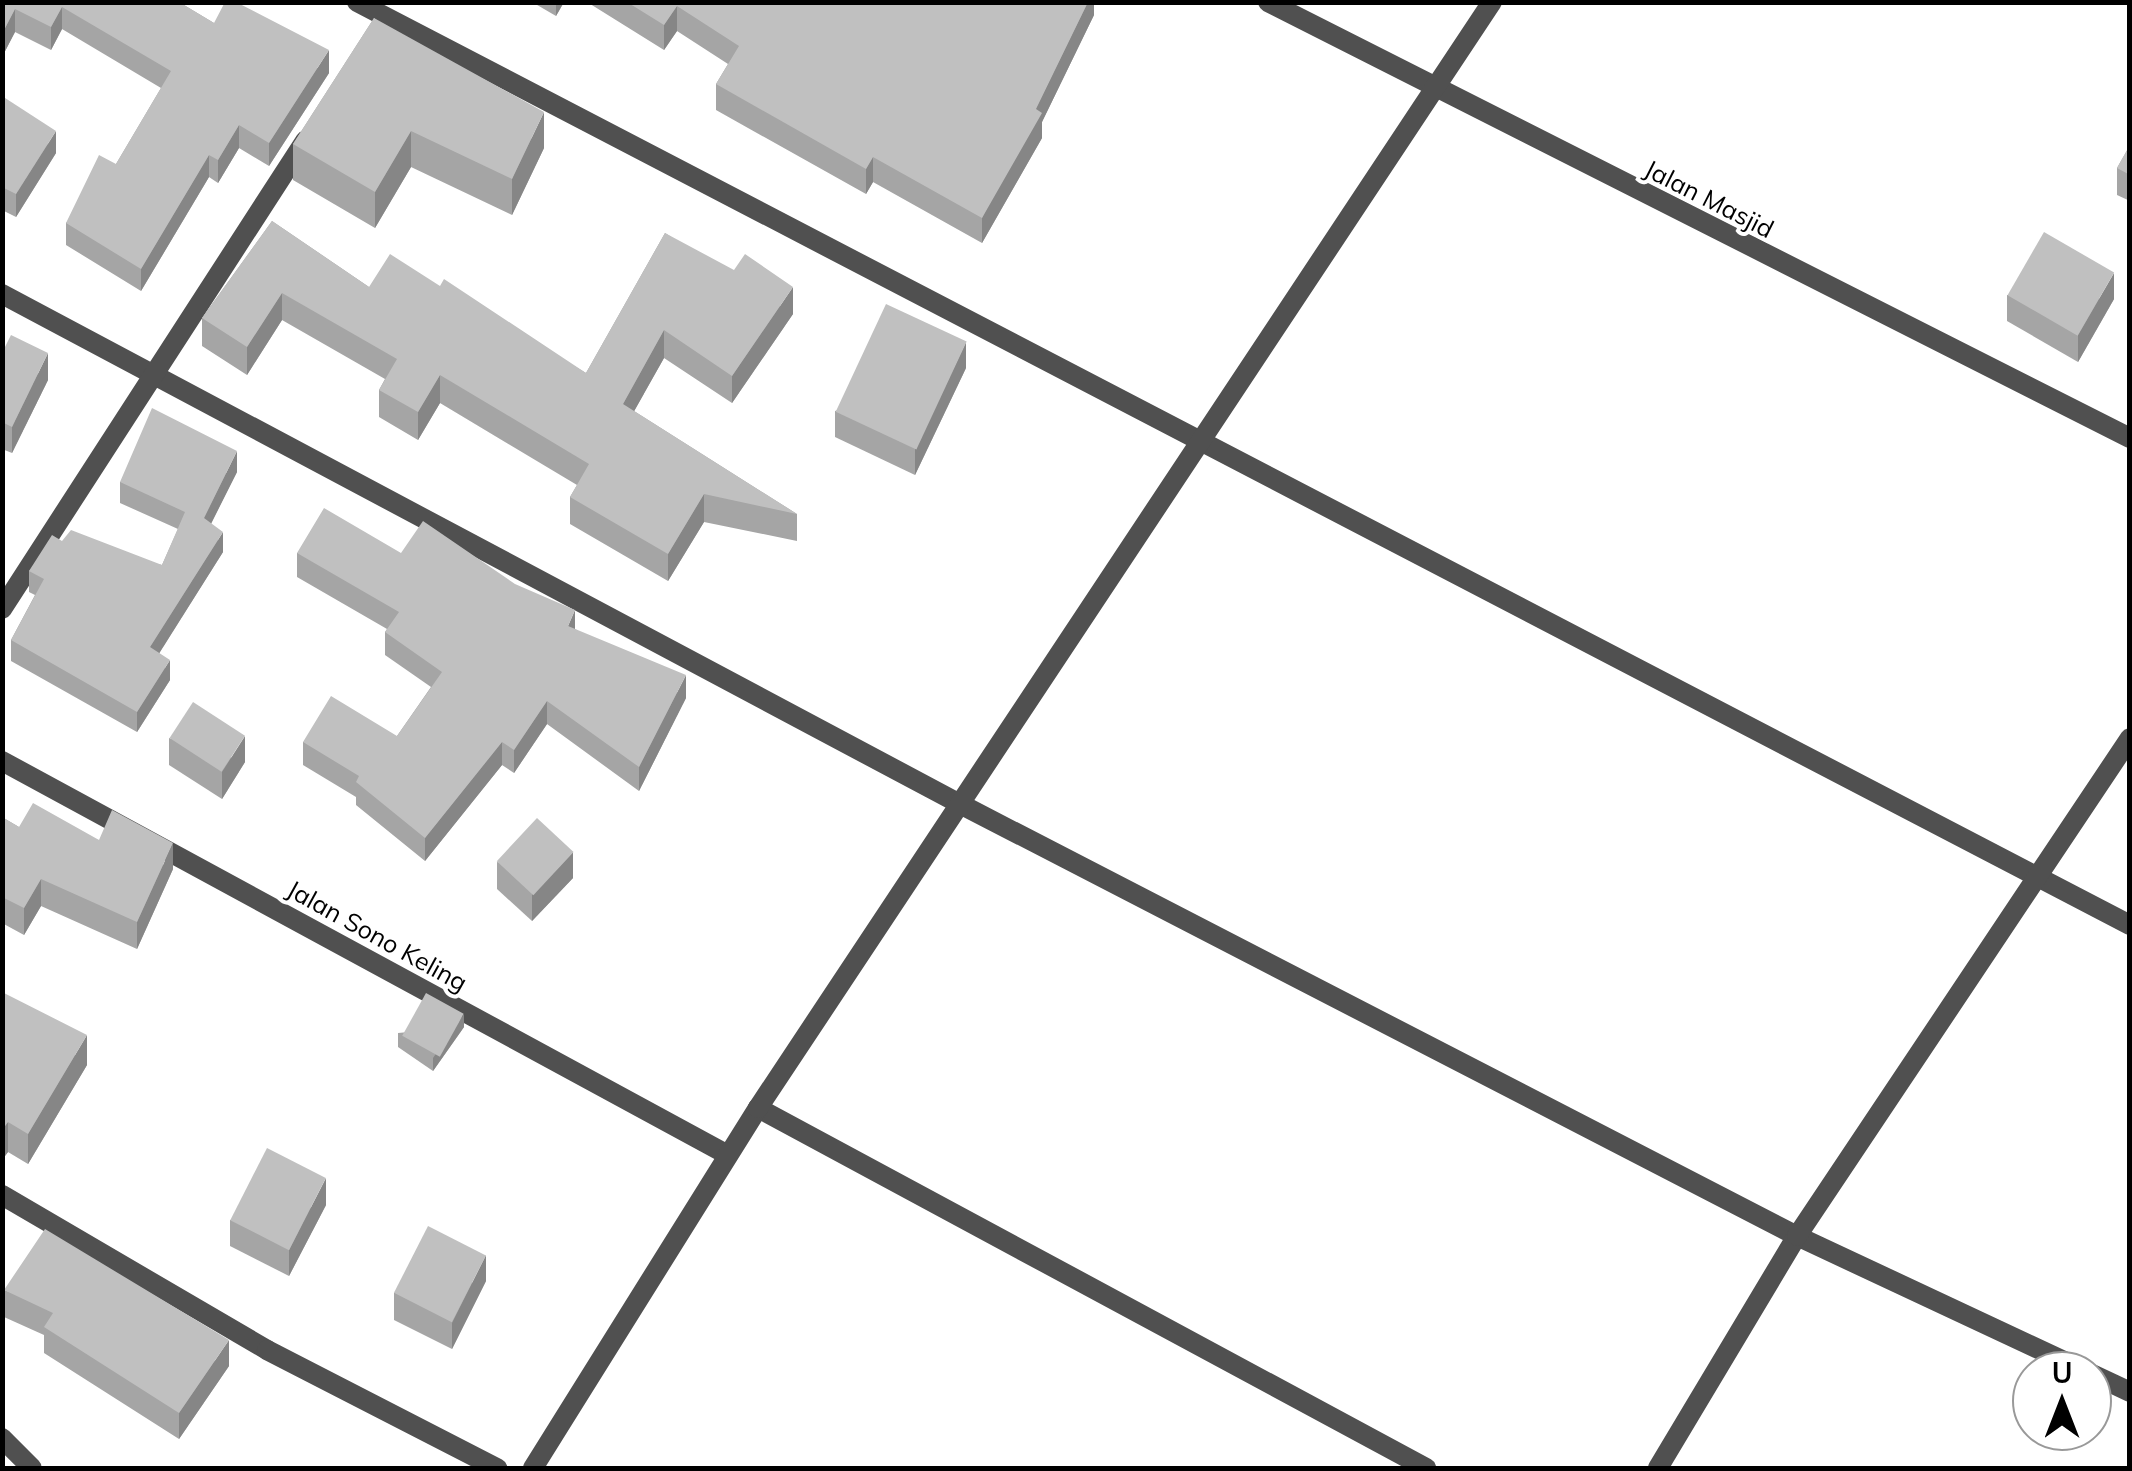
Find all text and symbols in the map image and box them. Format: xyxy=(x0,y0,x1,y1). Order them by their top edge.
street label: Jalan Masjid xyxy=(1639,154,1779,244)
street label: Jalan Sono Keling xyxy=(282,874,472,998)
north arrow xyxy=(2012,1351,2112,1451)
text: U xyxy=(2052,1355,2072,1390)

